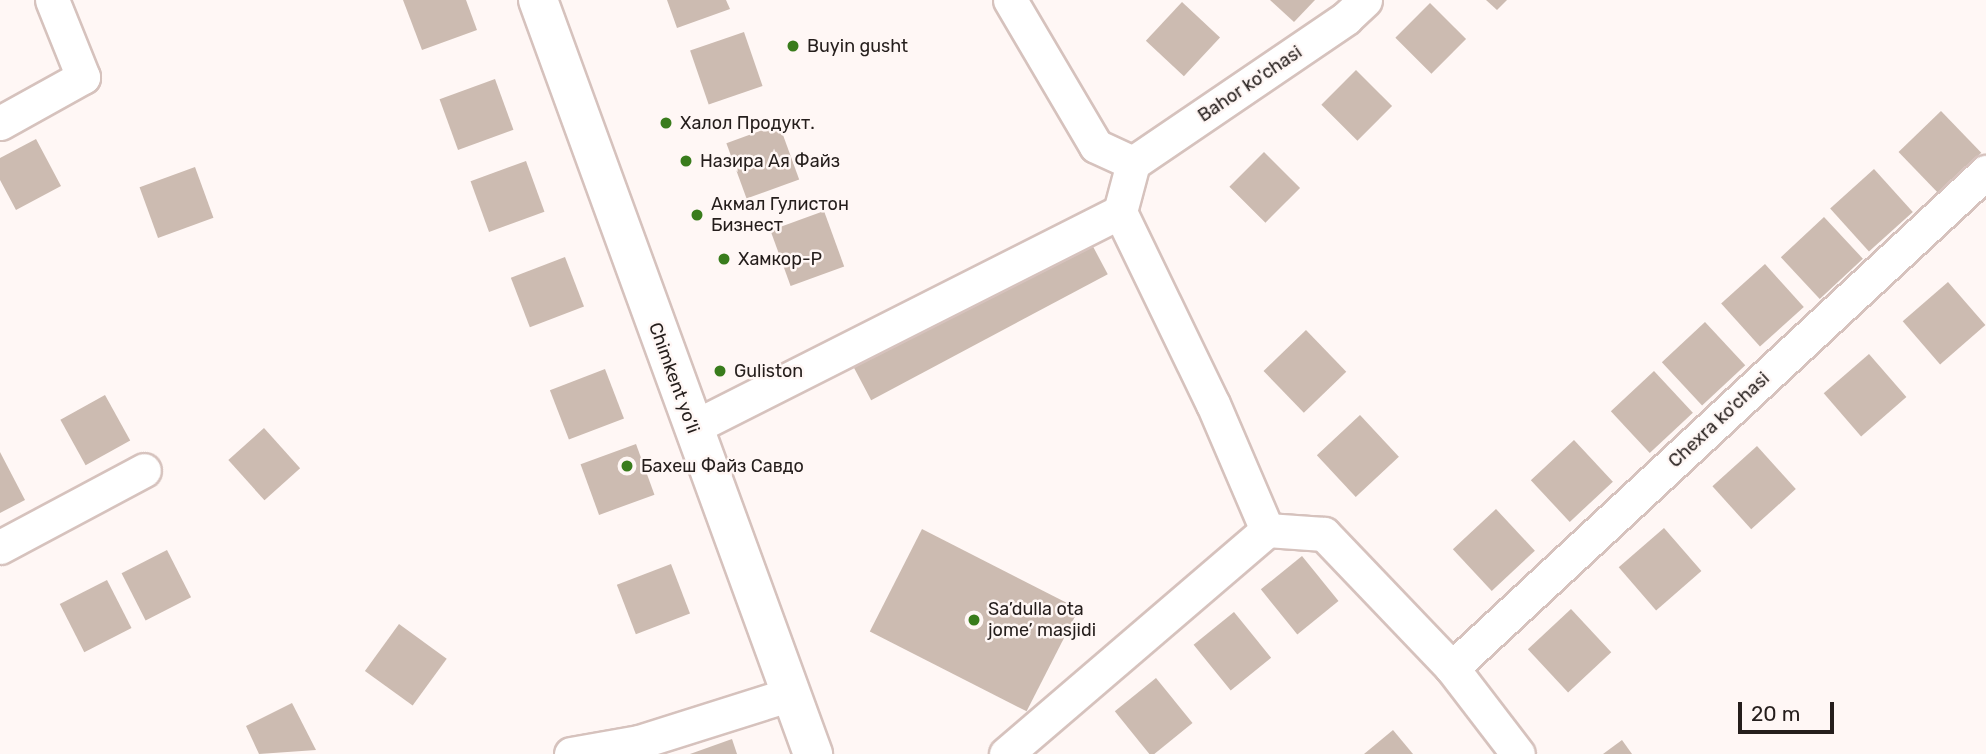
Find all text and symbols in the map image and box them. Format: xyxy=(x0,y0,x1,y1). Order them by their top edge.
place label: Buyin gusht xyxy=(807,35,908,57)
marker: Buyin gusht xyxy=(785,38,801,54)
street label: Bahor ko'chasi xyxy=(1194,41,1306,127)
place label: Халол Продукт. xyxy=(680,112,815,134)
marker: Халол Продукт. xyxy=(658,115,674,131)
place label: Назира Ая Файз xyxy=(700,150,840,172)
marker: Назира Ая Файз xyxy=(678,153,694,169)
place label: Акмал Гулистон Бизнест xyxy=(711,194,849,236)
marker: Акмал Гулистон Бизнест xyxy=(689,207,705,223)
place label: Хамкор-Р xyxy=(738,248,822,270)
marker: Хамкор-Р xyxy=(716,251,732,267)
street label: Chimkent yo‘li xyxy=(644,319,704,437)
place label: Guliston xyxy=(734,360,803,382)
marker: Guliston xyxy=(712,363,728,379)
street label: Chexra ko'chasi xyxy=(1664,368,1774,472)
place label: Бахеш Файз Савдо xyxy=(641,455,804,477)
marker: Бахеш Файз Савдо xyxy=(619,458,635,474)
place label: Sa’dulla ota jome’ masjidi xyxy=(988,599,1096,642)
marker: Sa’dulla ota jome’ masjidi xyxy=(966,612,982,628)
scale bar xyxy=(1741,688,1837,732)
text: 20 m xyxy=(1751,701,1800,726)

